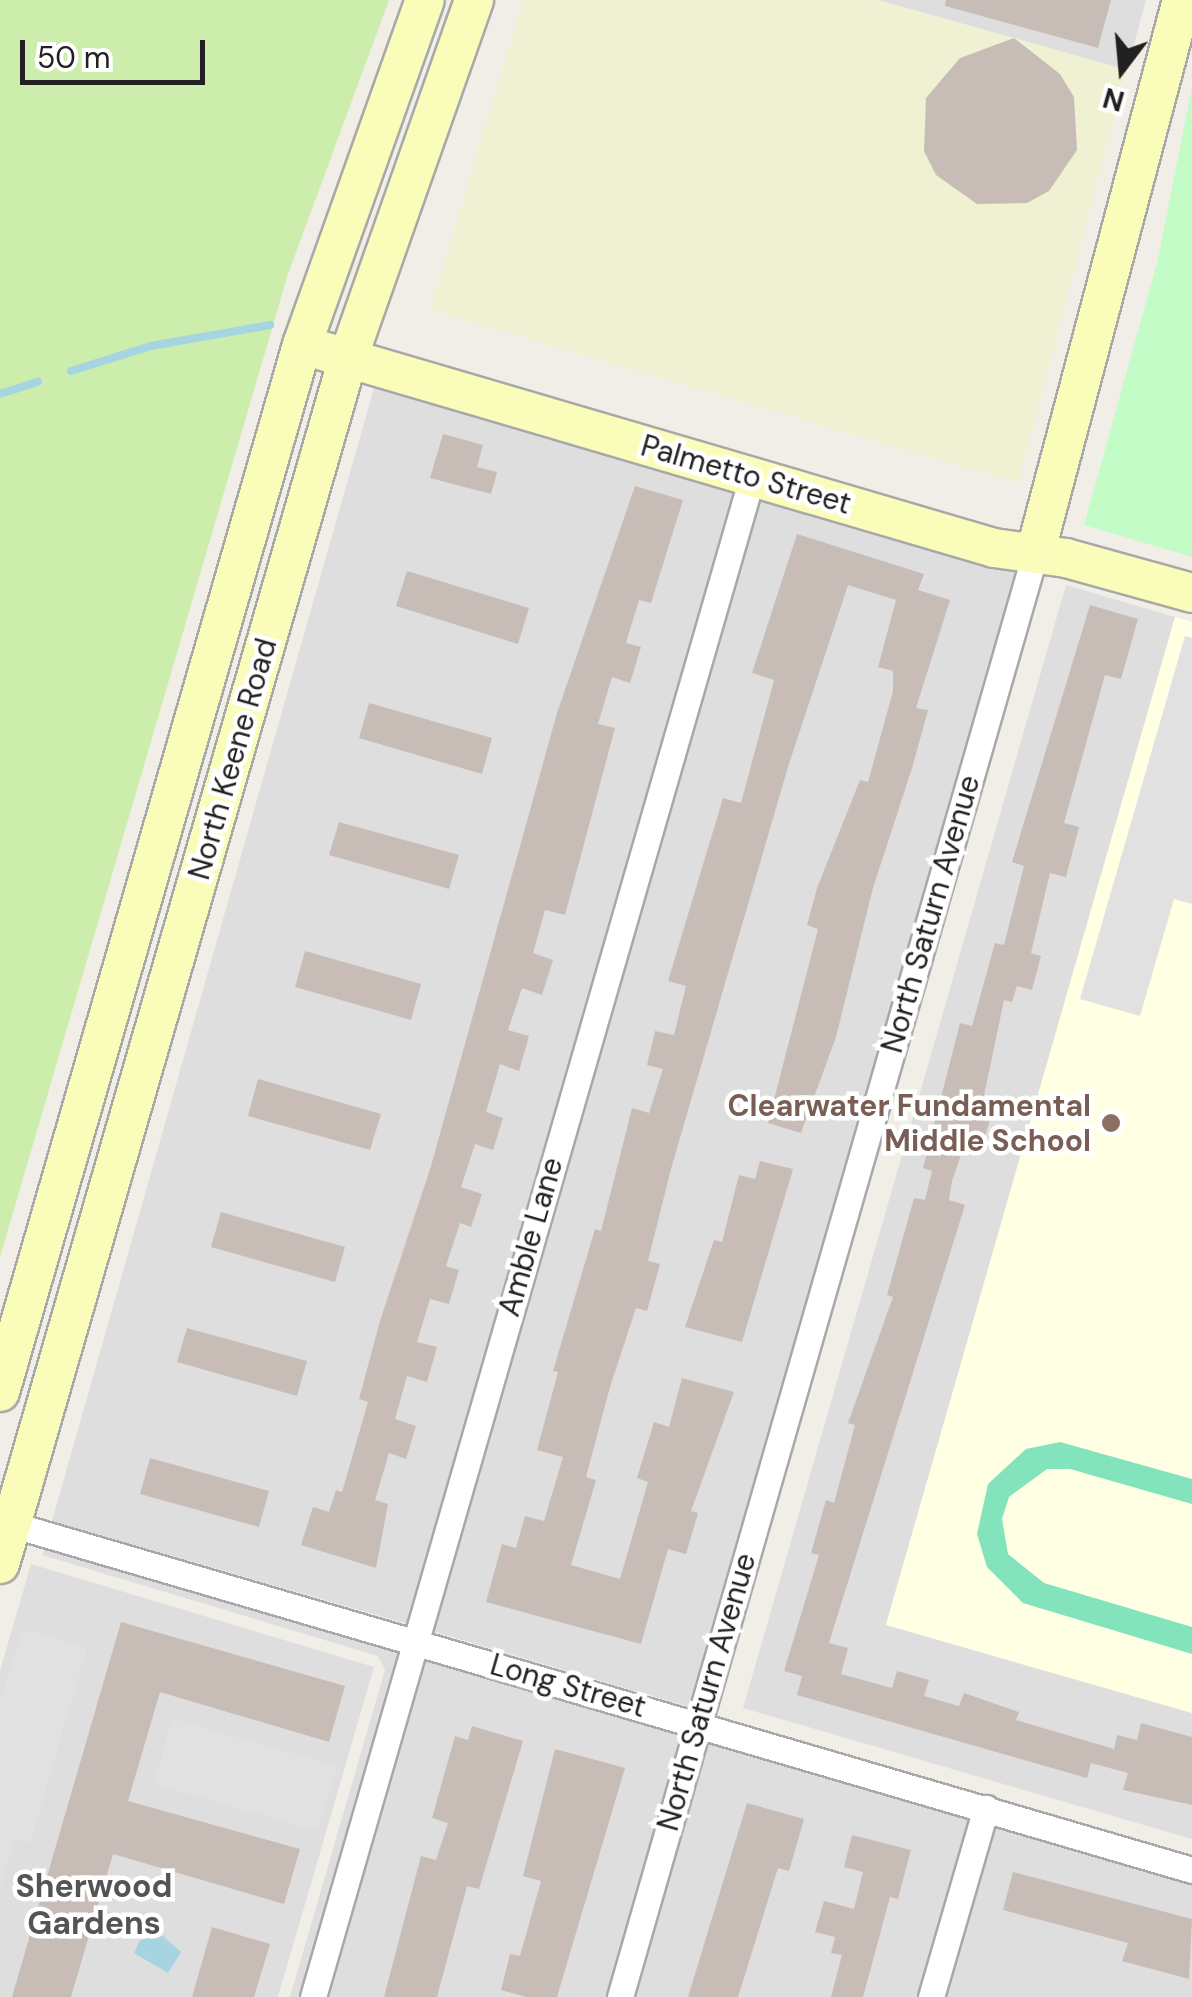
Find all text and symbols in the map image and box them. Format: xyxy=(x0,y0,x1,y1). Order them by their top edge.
scale bar xyxy=(25,20,210,82)
north arrow xyxy=(1072,20,1172,120)
text: 50 m xyxy=(37,38,111,77)
text: N xyxy=(1099,79,1129,120)
street label: Palmetto Street xyxy=(637,428,855,522)
street label: North Keene Road xyxy=(181,634,285,884)
street label: North Saturn Avenue xyxy=(874,771,988,1057)
place label: Clearwater Fundamental Middle School xyxy=(727,1088,1091,1158)
marker: Clearwater Fundamental Middle School xyxy=(1100,1112,1122,1134)
street label: Amble Lane xyxy=(491,1153,571,1321)
street label: North Saturn Avenue xyxy=(650,1549,764,1835)
street label: Long Street xyxy=(486,1647,650,1725)
district label: Sherwood Gardens xyxy=(15,1868,173,1943)

